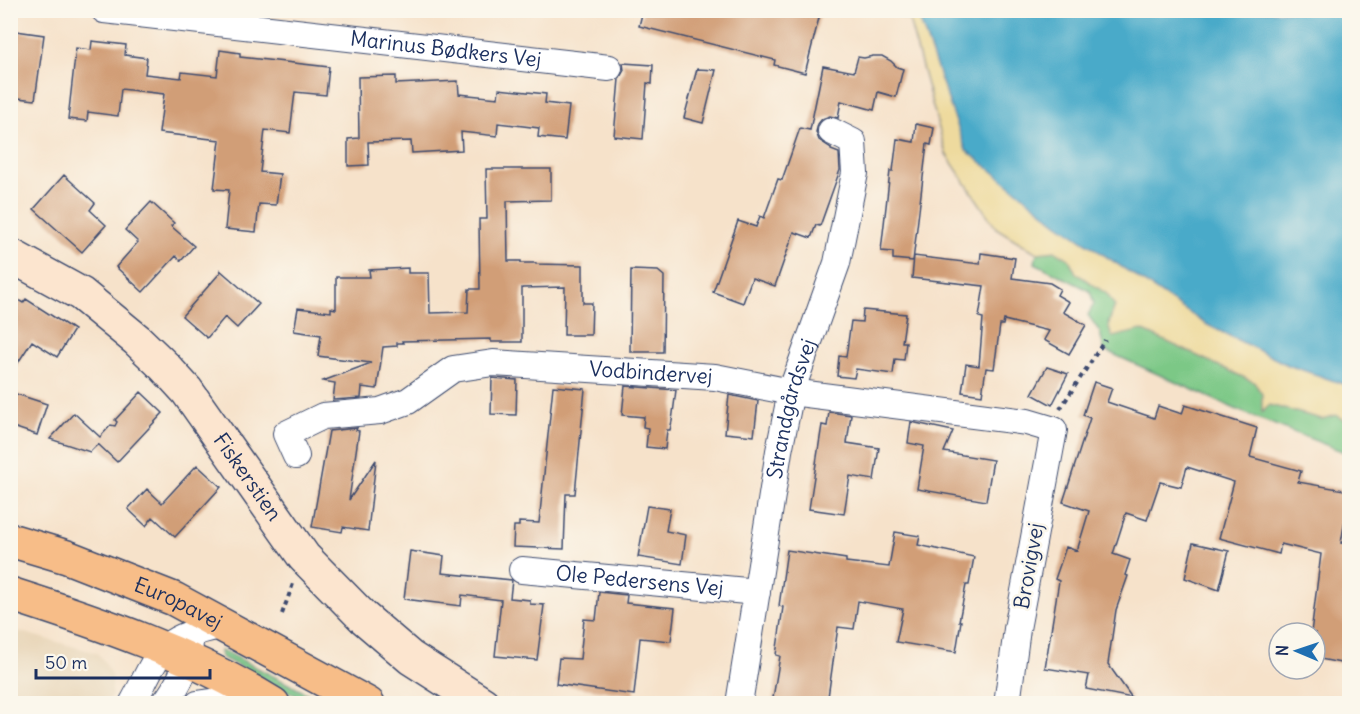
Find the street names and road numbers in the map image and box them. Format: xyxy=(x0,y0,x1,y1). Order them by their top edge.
street label: Marinus Bødkers Vej xyxy=(349,24,543,73)
street label: Strandgårdsvej xyxy=(761,335,822,481)
street label: Vodbindervej xyxy=(588,355,713,390)
street label: Fiskerstien xyxy=(208,427,288,526)
street label: Brovigvej xyxy=(1008,521,1049,611)
street label: Ole Pedersens Vej xyxy=(554,559,725,602)
street label: Europavej xyxy=(130,571,227,636)

